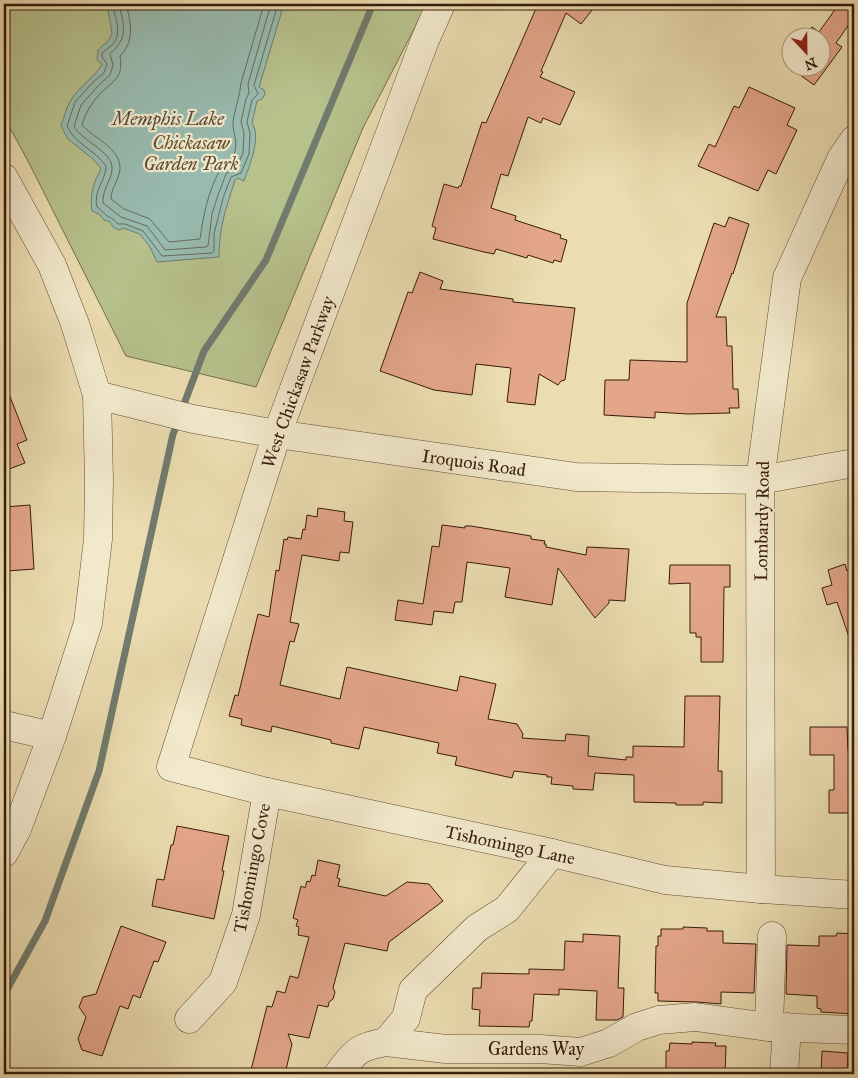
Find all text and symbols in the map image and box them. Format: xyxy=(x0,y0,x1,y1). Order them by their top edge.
north arrow xyxy=(780,28,830,78)
text: N xyxy=(802,53,819,74)
water label: Memphis Lake xyxy=(110,107,225,131)
park label: Chickasaw Garden Park xyxy=(143,132,239,175)
street label: West Chickasaw Parkway xyxy=(257,293,340,471)
street label: Iroquois Road xyxy=(420,445,527,482)
street label: Lombardy Road xyxy=(750,461,774,581)
street label: Tishomingo Cove xyxy=(229,801,276,935)
street label: Tishomingo Lane xyxy=(443,820,577,870)
street label: Gardens Way xyxy=(488,1038,585,1060)

